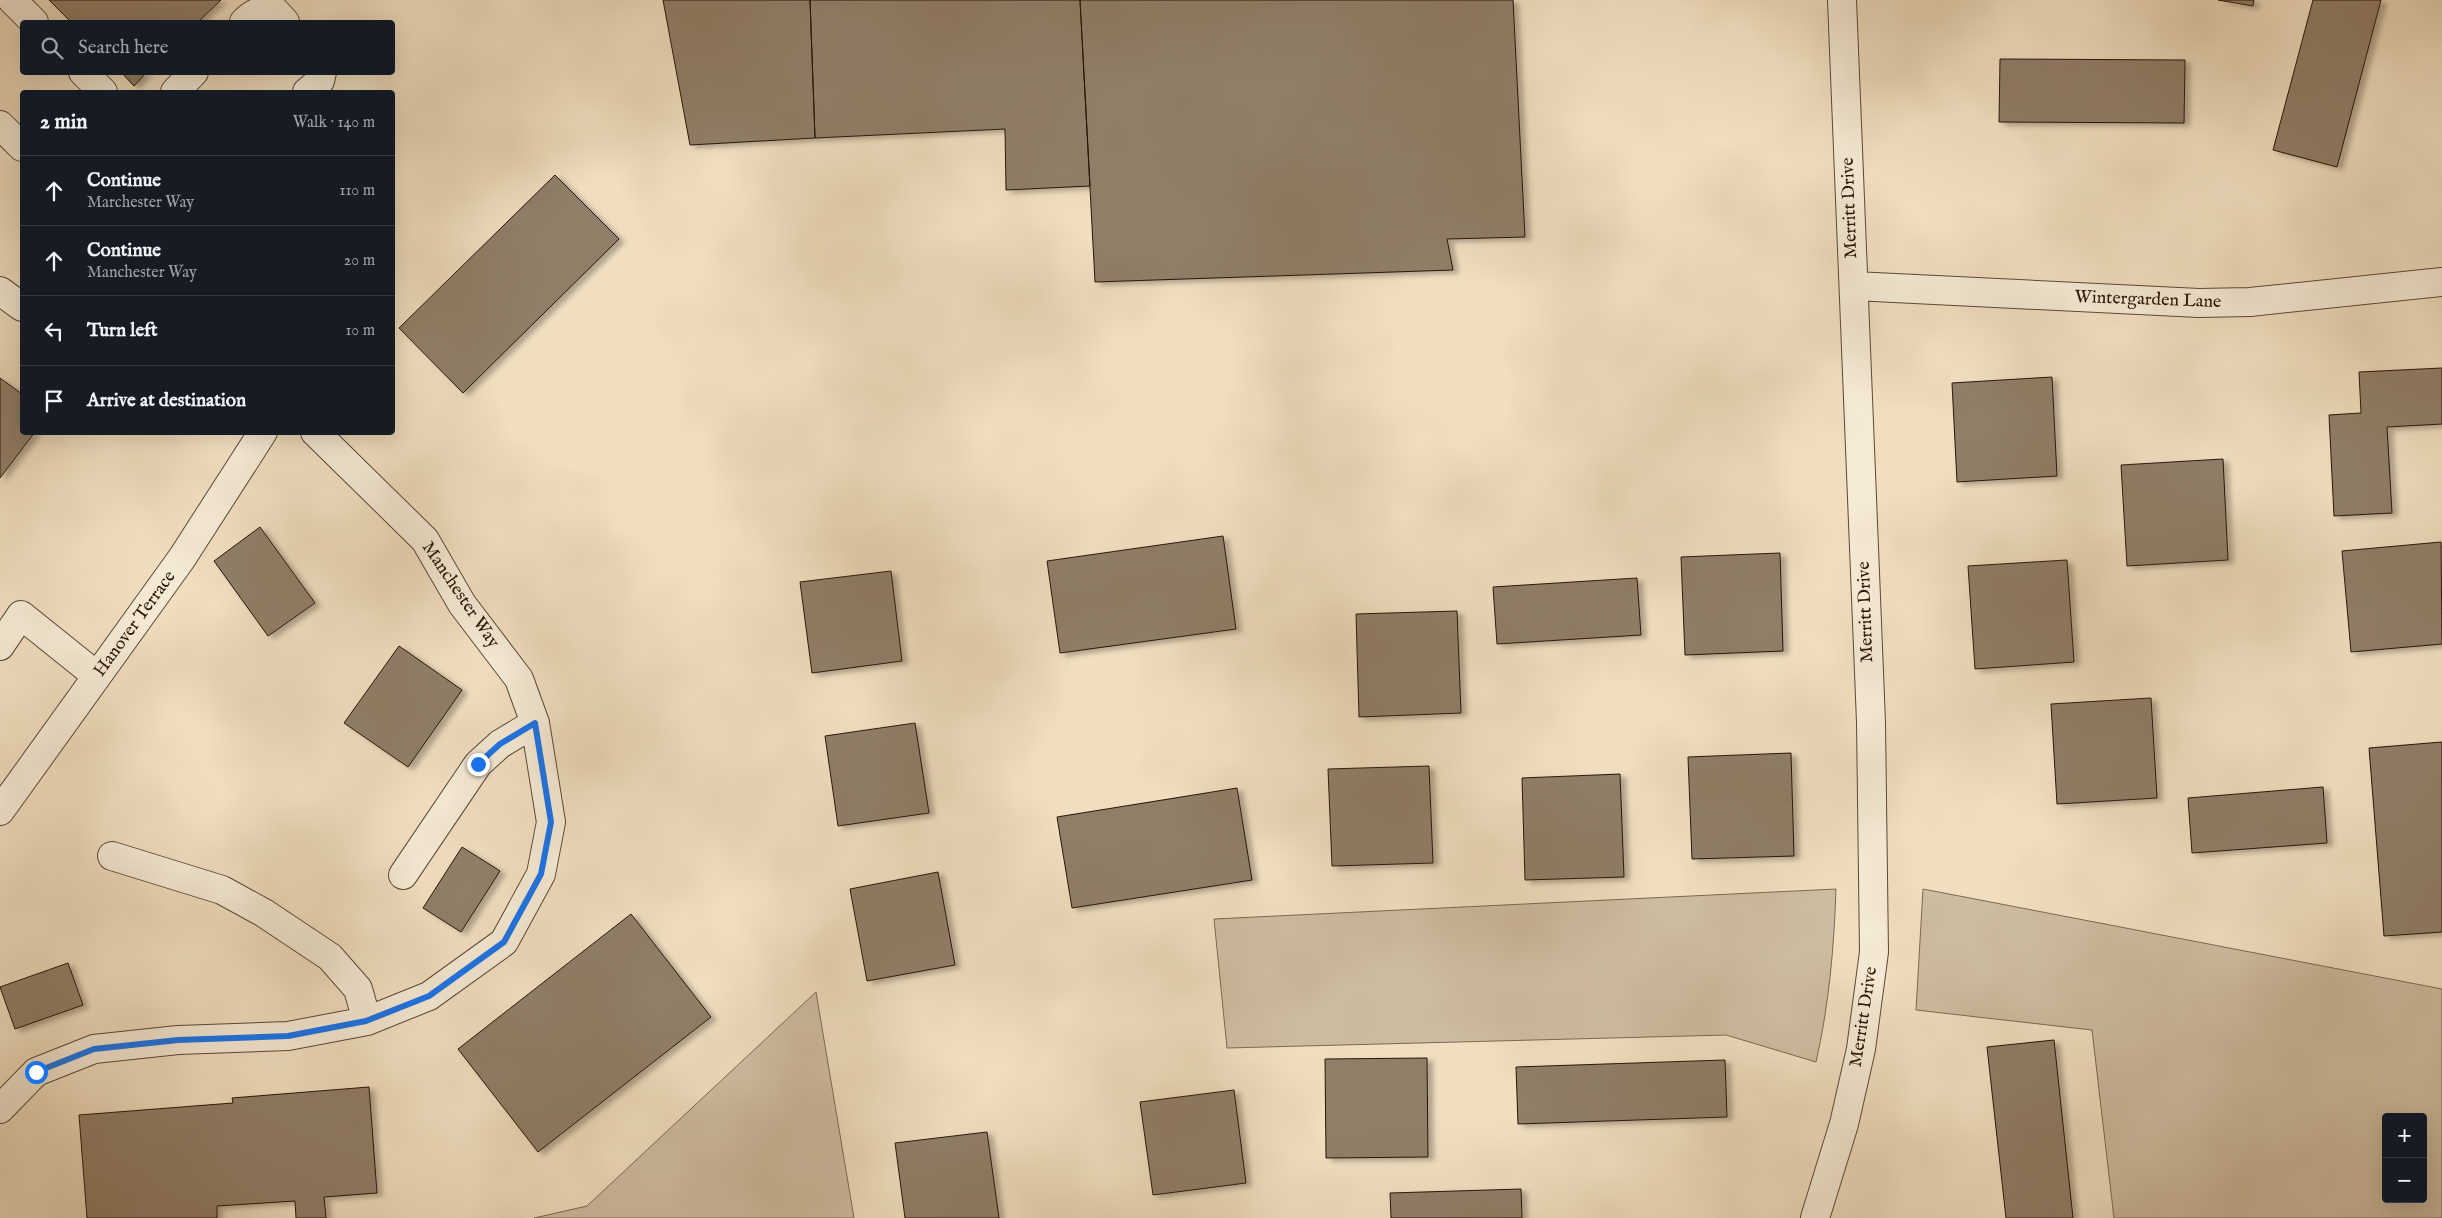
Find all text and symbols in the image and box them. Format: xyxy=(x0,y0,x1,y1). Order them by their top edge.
search box xyxy=(20,20,395,75)
icon: search xyxy=(38,34,66,62)
text: Search here xyxy=(78,36,169,60)
text: 2 min xyxy=(40,109,87,136)
text: Walk · 140 m xyxy=(293,113,375,133)
street label: Merritt Drive xyxy=(1837,157,1863,259)
text: Continue xyxy=(87,169,161,193)
icon: ahead xyxy=(40,177,68,205)
text: 110 m xyxy=(339,181,375,201)
text: Marchester Way xyxy=(87,193,194,213)
text: Continue xyxy=(87,239,161,263)
icon: ahead xyxy=(40,247,68,275)
text: 20 m xyxy=(344,251,375,271)
text: Manchester Way xyxy=(87,263,197,283)
street label: Wintergarden Lane xyxy=(2074,286,2222,314)
icon: left xyxy=(40,317,68,345)
text: Turn left xyxy=(87,319,158,343)
text: 10 m xyxy=(345,321,375,341)
icon: arrive xyxy=(40,387,68,415)
text: Arrive at destination xyxy=(87,389,246,413)
street label: Manchester Way xyxy=(416,537,504,653)
street label: Merritt Drive xyxy=(1853,561,1879,663)
street label: Hanover Terrace xyxy=(89,566,181,682)
route end xyxy=(467,753,490,776)
street label: Merritt Drive xyxy=(1845,965,1883,1069)
route start xyxy=(25,1061,48,1084)
map controls xyxy=(2382,1113,2427,1203)
button: + xyxy=(2382,1113,2427,1158)
button: − xyxy=(2382,1158,2427,1203)

